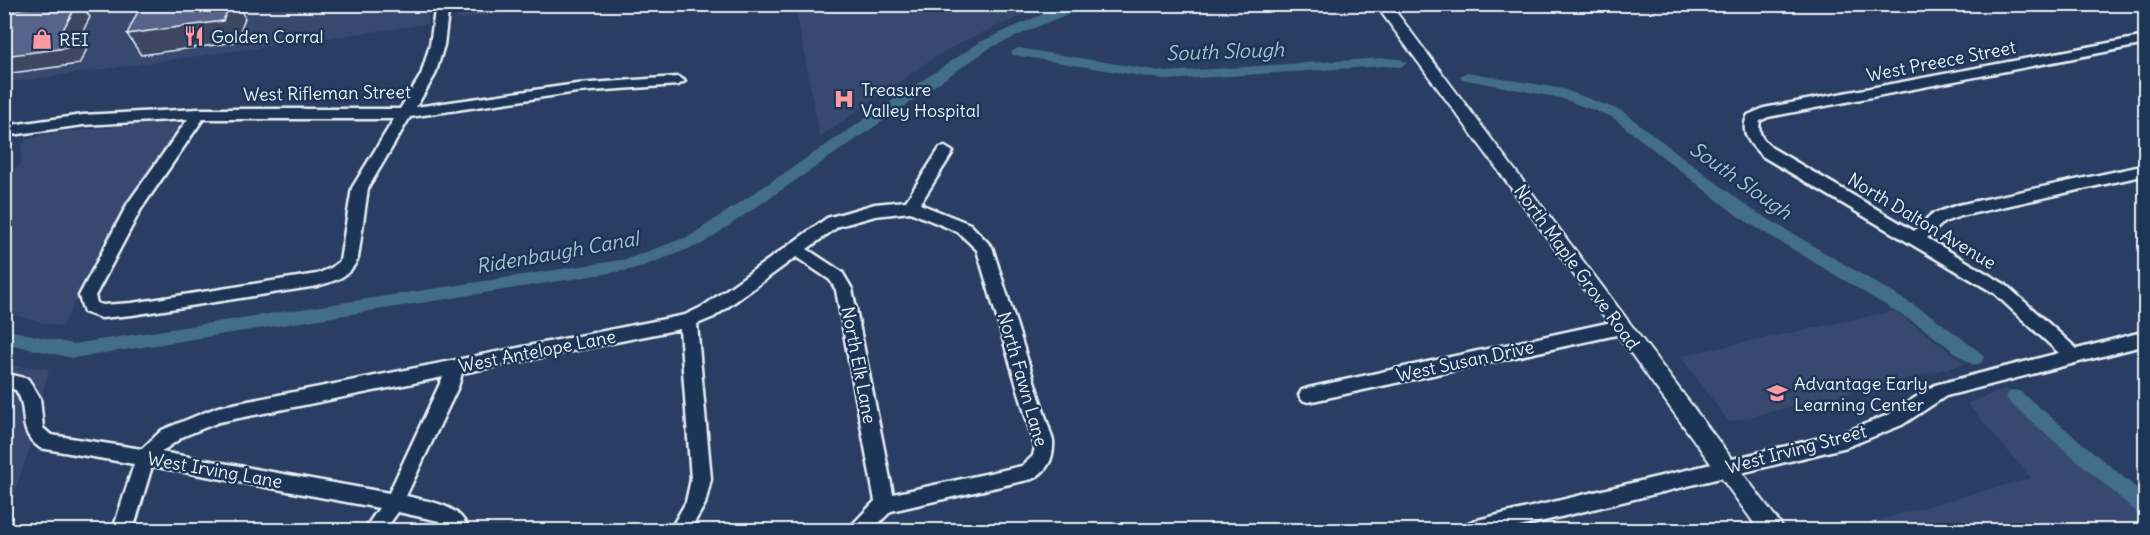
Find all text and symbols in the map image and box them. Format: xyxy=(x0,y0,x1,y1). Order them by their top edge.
restaurant icon: Golden Corral xyxy=(182,24,206,48)
place label: Golden Corral xyxy=(211,25,324,48)
shop icon: REI xyxy=(30,27,54,51)
place label: REI xyxy=(59,28,89,51)
street label: West Preece Street xyxy=(1864,35,2018,87)
water label: South Slough xyxy=(1165,36,1285,66)
place label: Treasure Valley Hospital xyxy=(861,78,980,122)
street label: West Rifleman Street xyxy=(243,80,411,106)
hospital icon: Treasure Valley Hospital xyxy=(832,87,856,111)
water label: South Slough xyxy=(1685,136,1797,224)
street label: North Dalton Avenue xyxy=(1844,168,2000,274)
street label: North Maple Grove Road xyxy=(1509,180,1645,354)
water label: Ridenbaugh Canal xyxy=(474,225,643,279)
street label: North Elk Lane xyxy=(836,305,882,425)
street label: North Fawn Lane xyxy=(993,309,1053,449)
street label: West Antelope Lane xyxy=(456,324,618,378)
street label: West Susan Drive xyxy=(1394,335,1536,387)
place label: Advantage Early Learning Center xyxy=(1794,372,1928,416)
school or university icon: Advantage Early Learning Center xyxy=(1765,381,1789,405)
street label: West Irving Street xyxy=(1723,419,1869,479)
street label: West Irving Lane xyxy=(146,447,284,493)

